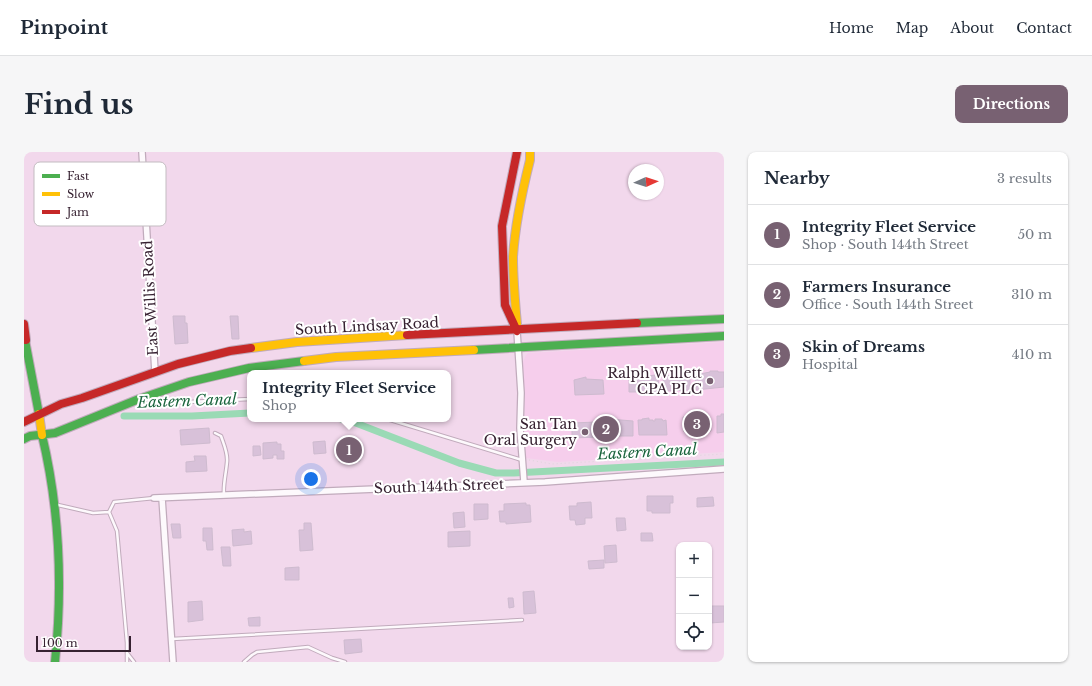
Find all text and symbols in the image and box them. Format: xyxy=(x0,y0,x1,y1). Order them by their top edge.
text: Pinpoint xyxy=(20,16,108,39)
text: Home xyxy=(829,19,874,37)
text: Map xyxy=(896,19,928,37)
text: About xyxy=(950,19,994,37)
text: Contact xyxy=(1016,19,1072,37)
button: Directions xyxy=(955,85,1068,123)
text: Find us xyxy=(24,87,134,122)
legend xyxy=(34,162,166,226)
north arrow xyxy=(628,164,664,200)
text: Nearby xyxy=(764,168,830,189)
text: Fast xyxy=(67,169,90,183)
text: 3 results xyxy=(997,170,1052,187)
text: Slow xyxy=(67,187,95,201)
text: Jam xyxy=(65,205,89,219)
text: Integrity Fleet Service xyxy=(802,217,976,236)
text: 1 xyxy=(774,226,780,243)
text: 50 m xyxy=(1018,226,1052,243)
text: Shop · South 144th Street xyxy=(802,236,969,253)
street label: East Willis Road xyxy=(138,239,162,356)
text: Farmers Insurance xyxy=(802,277,951,296)
text: 2 xyxy=(773,286,781,303)
text: 310 m xyxy=(1011,286,1052,303)
text: Office · South 144th Street xyxy=(802,296,973,313)
street label: South Lindsay Road xyxy=(295,313,440,339)
text: Skin of Dreams xyxy=(802,337,925,356)
text: 3 xyxy=(773,346,781,363)
text: 410 m xyxy=(1012,346,1052,363)
text: Hospital xyxy=(802,356,858,373)
place label: Ralph Willett CPA PLC xyxy=(607,364,703,398)
popup xyxy=(247,370,451,422)
marker: Ralph Willett CPA PLC xyxy=(705,376,715,386)
text: Integrity Fleet Service xyxy=(262,378,436,397)
water label: Eastern Canal xyxy=(136,389,237,412)
text: Shop xyxy=(262,397,297,414)
pin: 3 xyxy=(684,409,710,439)
pin: 2 xyxy=(593,414,619,444)
place label: San Tan Oral Surgery xyxy=(484,415,577,449)
marker: San Tan Oral Surgery xyxy=(580,427,590,437)
pin: 1 xyxy=(336,435,362,465)
water label: Eastern Canal xyxy=(596,439,698,464)
your location xyxy=(301,469,321,489)
street label: South 144th Street xyxy=(374,475,505,497)
map controls xyxy=(676,542,712,650)
button: + xyxy=(676,542,712,578)
button: − xyxy=(676,578,712,614)
button: locate xyxy=(676,614,712,650)
scale bar xyxy=(36,634,131,653)
text: 100 m xyxy=(42,636,78,650)

